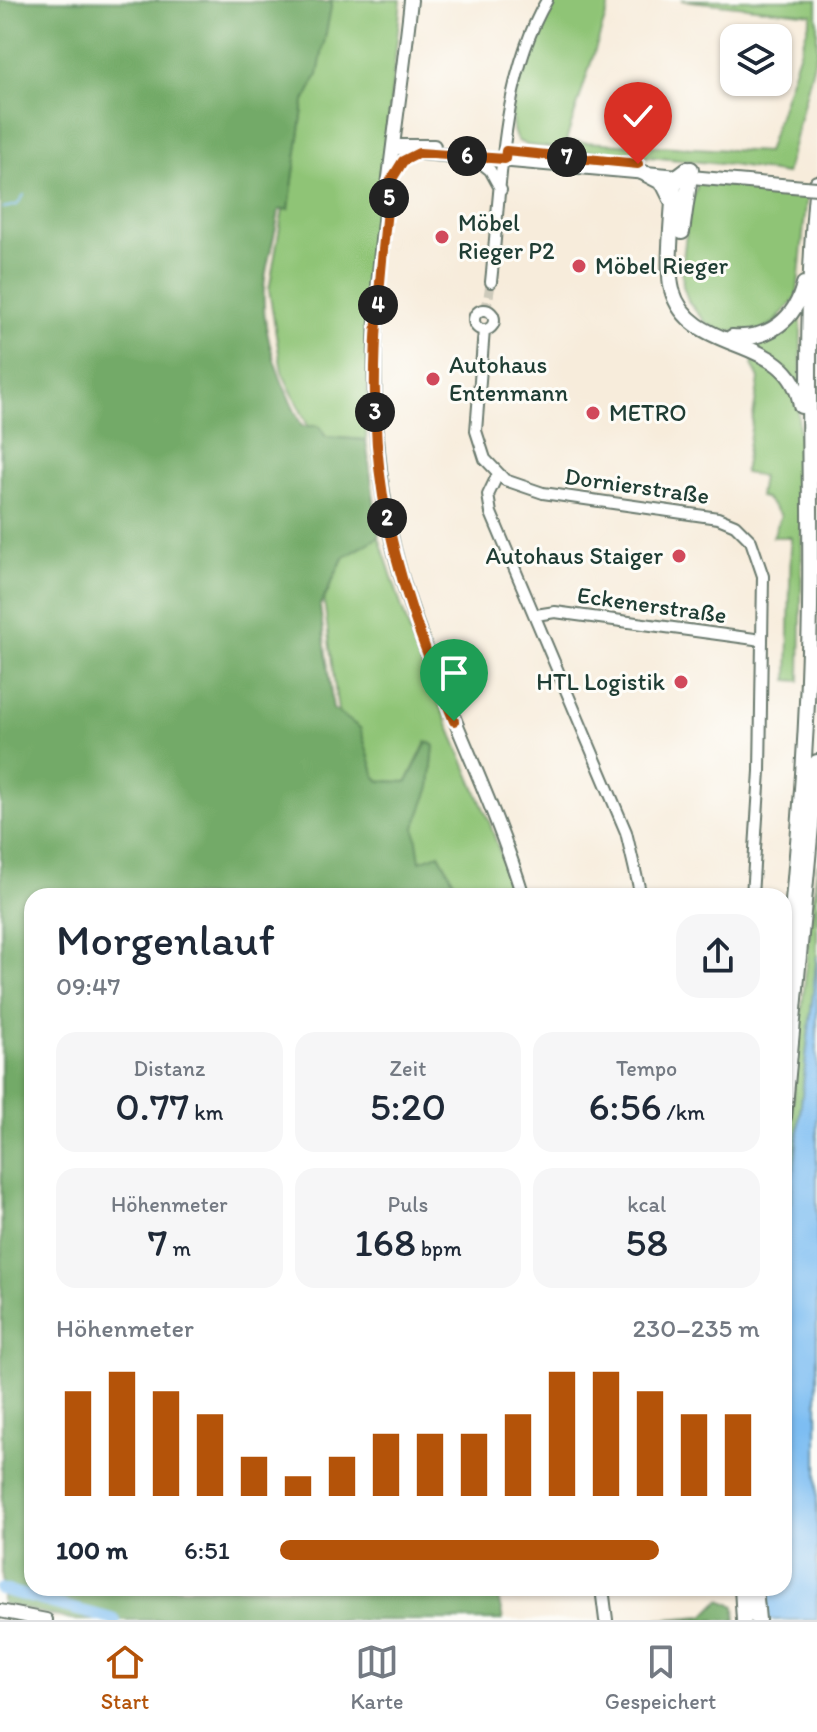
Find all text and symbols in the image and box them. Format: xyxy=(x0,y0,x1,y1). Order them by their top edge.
map controls xyxy=(720,24,792,96)
button: layers xyxy=(720,24,792,96)
pin xyxy=(604,82,672,164)
icon: check xyxy=(616,94,660,138)
pin: 6 xyxy=(447,136,487,176)
pin: 7 xyxy=(547,137,587,177)
text: 6 xyxy=(461,142,473,169)
text: 7 xyxy=(562,143,572,170)
pin: 5 xyxy=(369,178,409,218)
text: 5 xyxy=(383,184,395,211)
place label: Möbel Rieger P2 xyxy=(458,208,555,265)
marker: Möbel Rieger P2 xyxy=(433,228,451,246)
place label: Möbel Rieger xyxy=(595,251,729,280)
marker: Möbel Rieger xyxy=(570,257,588,275)
pin: 4 xyxy=(358,285,398,325)
text: 4 xyxy=(371,291,385,318)
place label: Autohaus Entenmann xyxy=(449,350,569,407)
marker: Autohaus Entenmann xyxy=(424,370,442,388)
pin: 3 xyxy=(355,392,395,432)
text: 3 xyxy=(369,398,381,425)
place label: METRO xyxy=(609,398,687,427)
marker: METRO xyxy=(584,404,602,422)
street label: Dornierstraße xyxy=(563,461,711,510)
pin: 2 xyxy=(367,498,407,538)
text: 2 xyxy=(381,504,393,531)
place label: Autohaus Staiger xyxy=(486,541,663,570)
marker: Autohaus Staiger xyxy=(670,547,688,565)
street label: Eckenerstraße xyxy=(575,580,729,629)
pin xyxy=(420,639,488,721)
icon: arrive xyxy=(432,651,476,695)
place label: HTL Logistik xyxy=(536,667,666,696)
marker: HTL Logistik xyxy=(672,673,690,691)
text: Morgenlauf xyxy=(56,913,275,966)
button: share xyxy=(676,914,760,998)
text: 09:47 xyxy=(56,970,121,1002)
text: Distanz xyxy=(133,1055,205,1082)
text: Zeit xyxy=(390,1055,426,1082)
text: Tempo xyxy=(616,1055,677,1082)
text: 0.77 xyxy=(115,1082,189,1130)
text: 5:20 xyxy=(370,1082,446,1130)
text: 6:56 xyxy=(588,1082,662,1130)
text: km xyxy=(189,1099,223,1126)
text: /km xyxy=(662,1099,705,1126)
text: Höhenmeter xyxy=(111,1191,228,1218)
text: Puls xyxy=(388,1191,428,1218)
text: kcal xyxy=(627,1191,666,1218)
text: 7 xyxy=(148,1218,168,1266)
text: 168 xyxy=(354,1218,416,1266)
text: 58 xyxy=(625,1218,668,1266)
text: m xyxy=(168,1235,191,1262)
text: bpm xyxy=(416,1235,462,1262)
text: Höhenmeter xyxy=(56,1312,194,1344)
text: 230–235 m xyxy=(632,1312,760,1344)
text: 100 m xyxy=(56,1534,128,1566)
text: 6:51 xyxy=(184,1534,230,1566)
tab: Start xyxy=(101,1640,149,1715)
tab: Karte xyxy=(351,1640,404,1715)
tab: Gespeichert xyxy=(605,1640,716,1715)

